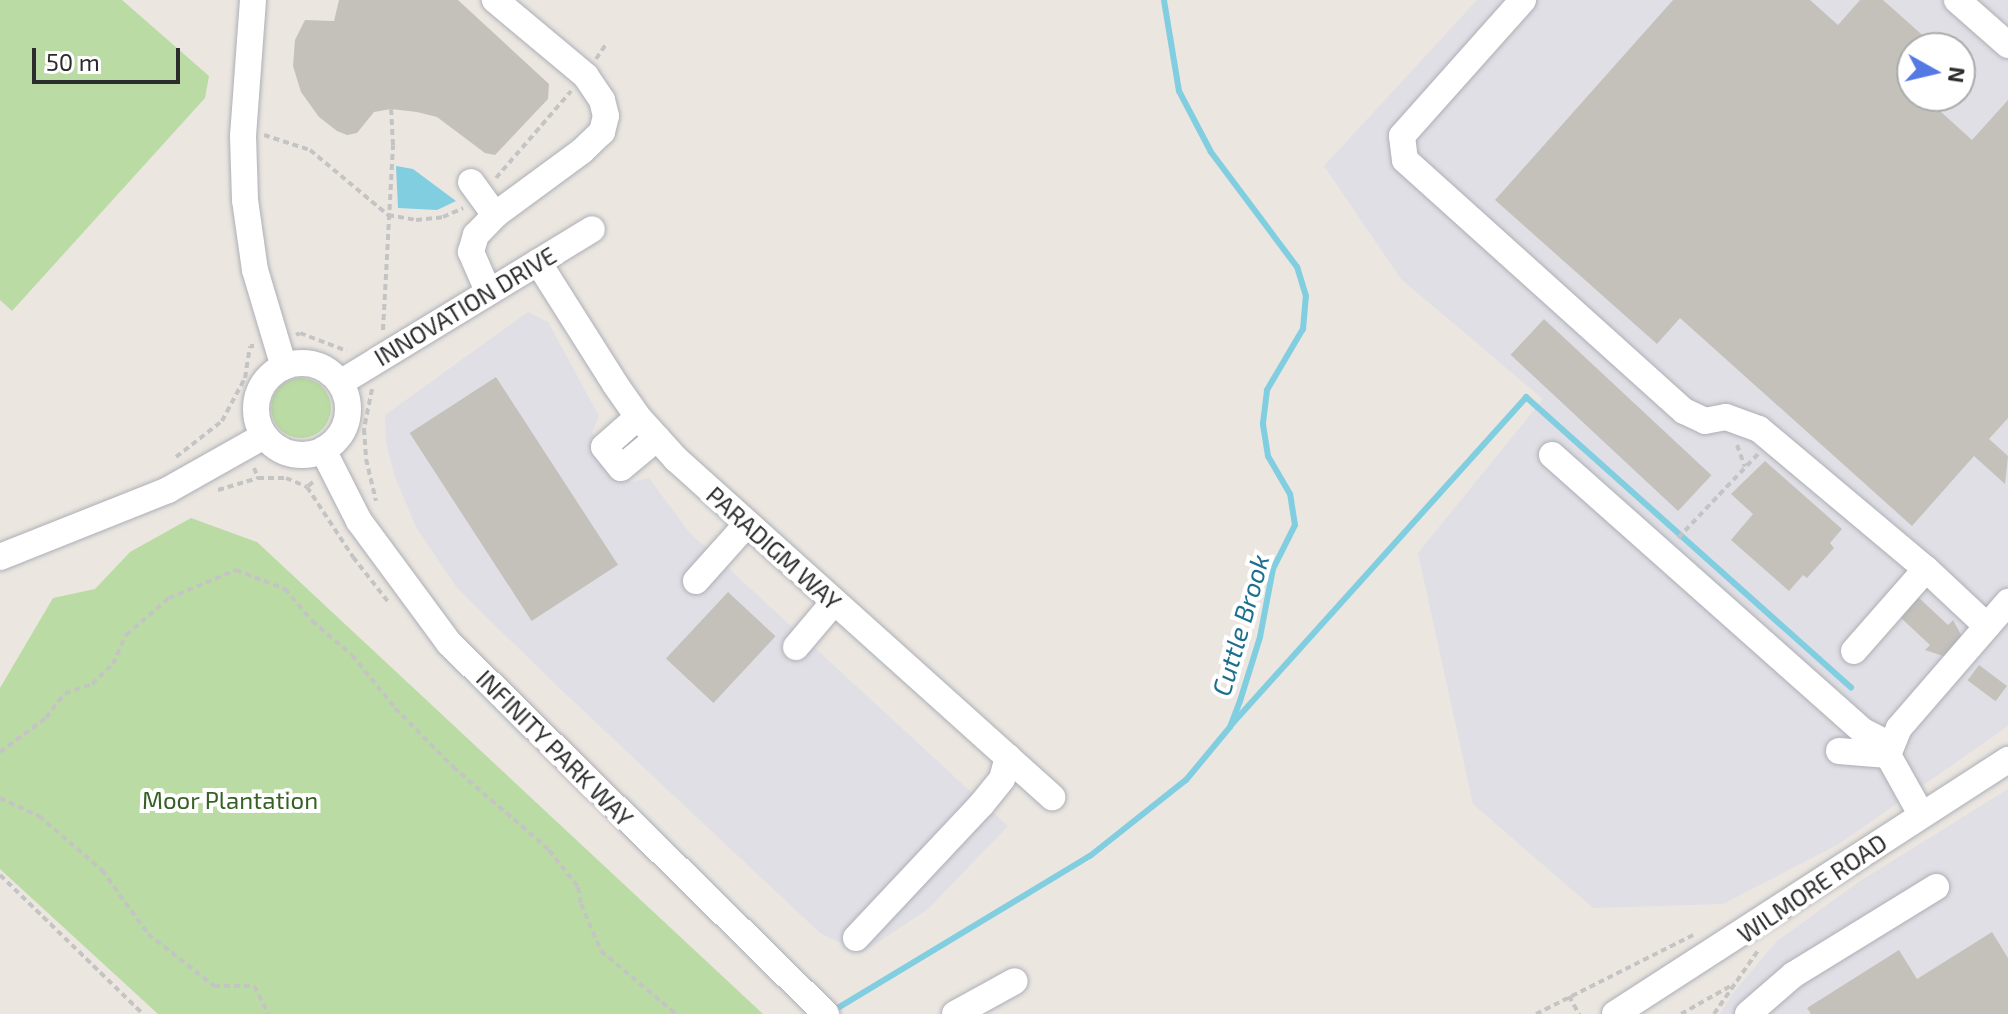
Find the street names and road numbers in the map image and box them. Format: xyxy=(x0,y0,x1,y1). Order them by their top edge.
street label: INNOVATION DRIVE xyxy=(369,240,561,372)
street label: PARADIGM WAY xyxy=(701,480,847,616)
street label: INFINITY PARK WAY xyxy=(470,663,640,833)
street label: WILMORE ROAD xyxy=(1732,827,1892,949)

